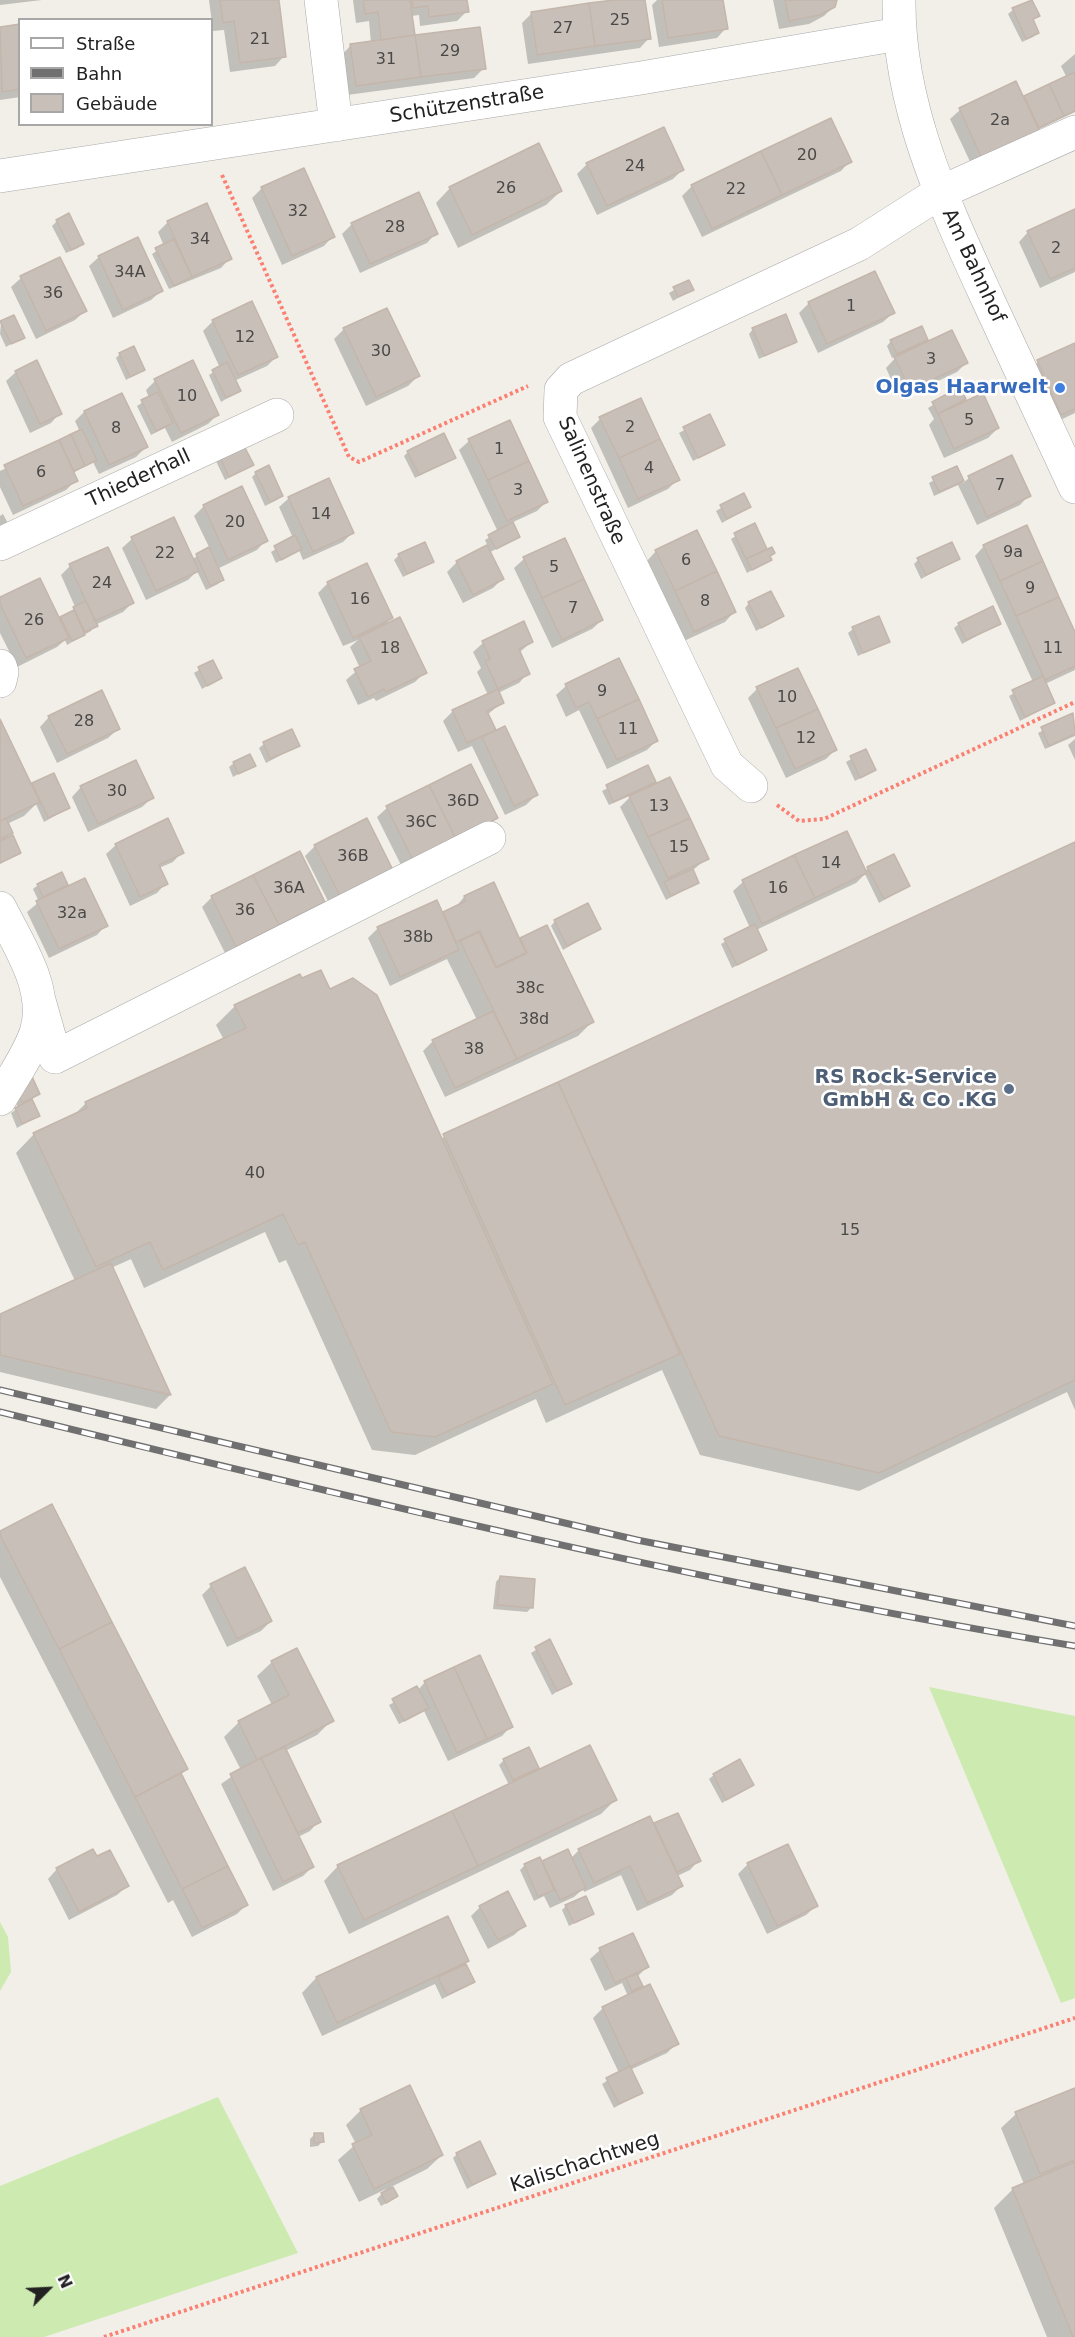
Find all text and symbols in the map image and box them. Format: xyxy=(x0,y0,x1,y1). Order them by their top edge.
house number: 25 xyxy=(610,11,630,31)
legend xyxy=(18,18,213,126)
house number: 27 xyxy=(553,19,573,39)
house number: 21 xyxy=(250,30,270,50)
text: Straße xyxy=(76,33,135,54)
house number: 29 xyxy=(440,42,460,62)
house number: 31 xyxy=(376,50,396,70)
text: Bahn xyxy=(76,63,122,84)
street label: Schützenstraße xyxy=(388,81,546,129)
text: Gebäude xyxy=(76,93,157,114)
house number: 2a xyxy=(990,111,1010,131)
house number: 20 xyxy=(797,146,817,166)
house number: 24 xyxy=(625,157,645,177)
house number: 26 xyxy=(496,179,516,199)
house number: 22 xyxy=(726,180,746,200)
house number: 32 xyxy=(288,202,308,222)
street label: Am Bahnhof xyxy=(936,205,1010,327)
house number: 28 xyxy=(385,218,405,238)
house number: 34 xyxy=(190,230,210,250)
house number: 2 xyxy=(1051,239,1061,259)
house number: 34A xyxy=(114,263,146,283)
house number: 36 xyxy=(43,284,63,304)
house number: 1 xyxy=(846,297,856,317)
house number: 12 xyxy=(235,328,255,348)
house number: 30 xyxy=(371,342,391,362)
house number: 3 xyxy=(926,350,936,370)
place label: Olgas Haarwelt xyxy=(875,376,1048,400)
marker: Olgas Haarwelt xyxy=(1053,381,1067,395)
house number: 10 xyxy=(177,387,197,407)
house number: 5 xyxy=(964,411,974,431)
street label: Salinenstraße xyxy=(552,413,630,549)
house number: 2 xyxy=(625,418,635,438)
house number: 8 xyxy=(111,419,121,439)
house number: 1 xyxy=(494,440,504,460)
street label: Thiederhall xyxy=(83,445,195,513)
house number: 4 xyxy=(644,459,654,479)
house number: 6 xyxy=(36,463,46,483)
house number: 7 xyxy=(995,476,1005,496)
house number: 3 xyxy=(513,481,523,501)
house number: 14 xyxy=(311,505,331,525)
house number: 20 xyxy=(225,513,245,533)
house number: 9a xyxy=(1003,543,1023,563)
house number: 22 xyxy=(155,544,175,564)
house number: 6 xyxy=(681,551,691,571)
house number: 5 xyxy=(549,558,559,578)
house number: 24 xyxy=(92,574,112,594)
house number: 9 xyxy=(1025,579,1035,599)
house number: 16 xyxy=(350,590,370,610)
house number: 8 xyxy=(700,592,710,612)
house number: 7 xyxy=(568,599,578,619)
house number: 26 xyxy=(24,611,44,631)
house number: 18 xyxy=(380,639,400,659)
house number: 11 xyxy=(1043,639,1063,659)
house number: 9 xyxy=(597,682,607,702)
house number: 10 xyxy=(777,688,797,708)
house number: 28 xyxy=(74,712,94,732)
house number: 11 xyxy=(618,720,638,740)
house number: 12 xyxy=(796,729,816,749)
house number: 30 xyxy=(107,782,127,802)
house number: 36D xyxy=(447,792,479,812)
house number: 13 xyxy=(649,797,669,817)
house number: 36C xyxy=(405,813,437,833)
house number: 15 xyxy=(669,838,689,858)
house number: 36B xyxy=(337,847,369,867)
house number: 14 xyxy=(821,854,841,874)
house number: 36A xyxy=(273,879,305,899)
house number: 16 xyxy=(768,879,788,899)
house number: 36 xyxy=(235,901,255,921)
house number: 32a xyxy=(57,904,87,924)
house number: 38b xyxy=(403,928,433,948)
house number: 38c xyxy=(515,979,545,999)
house number: 38d xyxy=(519,1010,549,1030)
house number: 38 xyxy=(464,1040,484,1060)
place label: RS Rock-Service GmbH & Co .KG xyxy=(814,1066,997,1113)
marker: RS Rock-Service GmbH & Co .KG xyxy=(1002,1082,1016,1096)
house number: 40 xyxy=(245,1164,265,1184)
house number: 15 xyxy=(840,1221,860,1241)
street label: Kalischachtweg xyxy=(507,2128,663,2198)
north arrow xyxy=(18,2259,78,2319)
text: N xyxy=(53,2271,76,2291)

